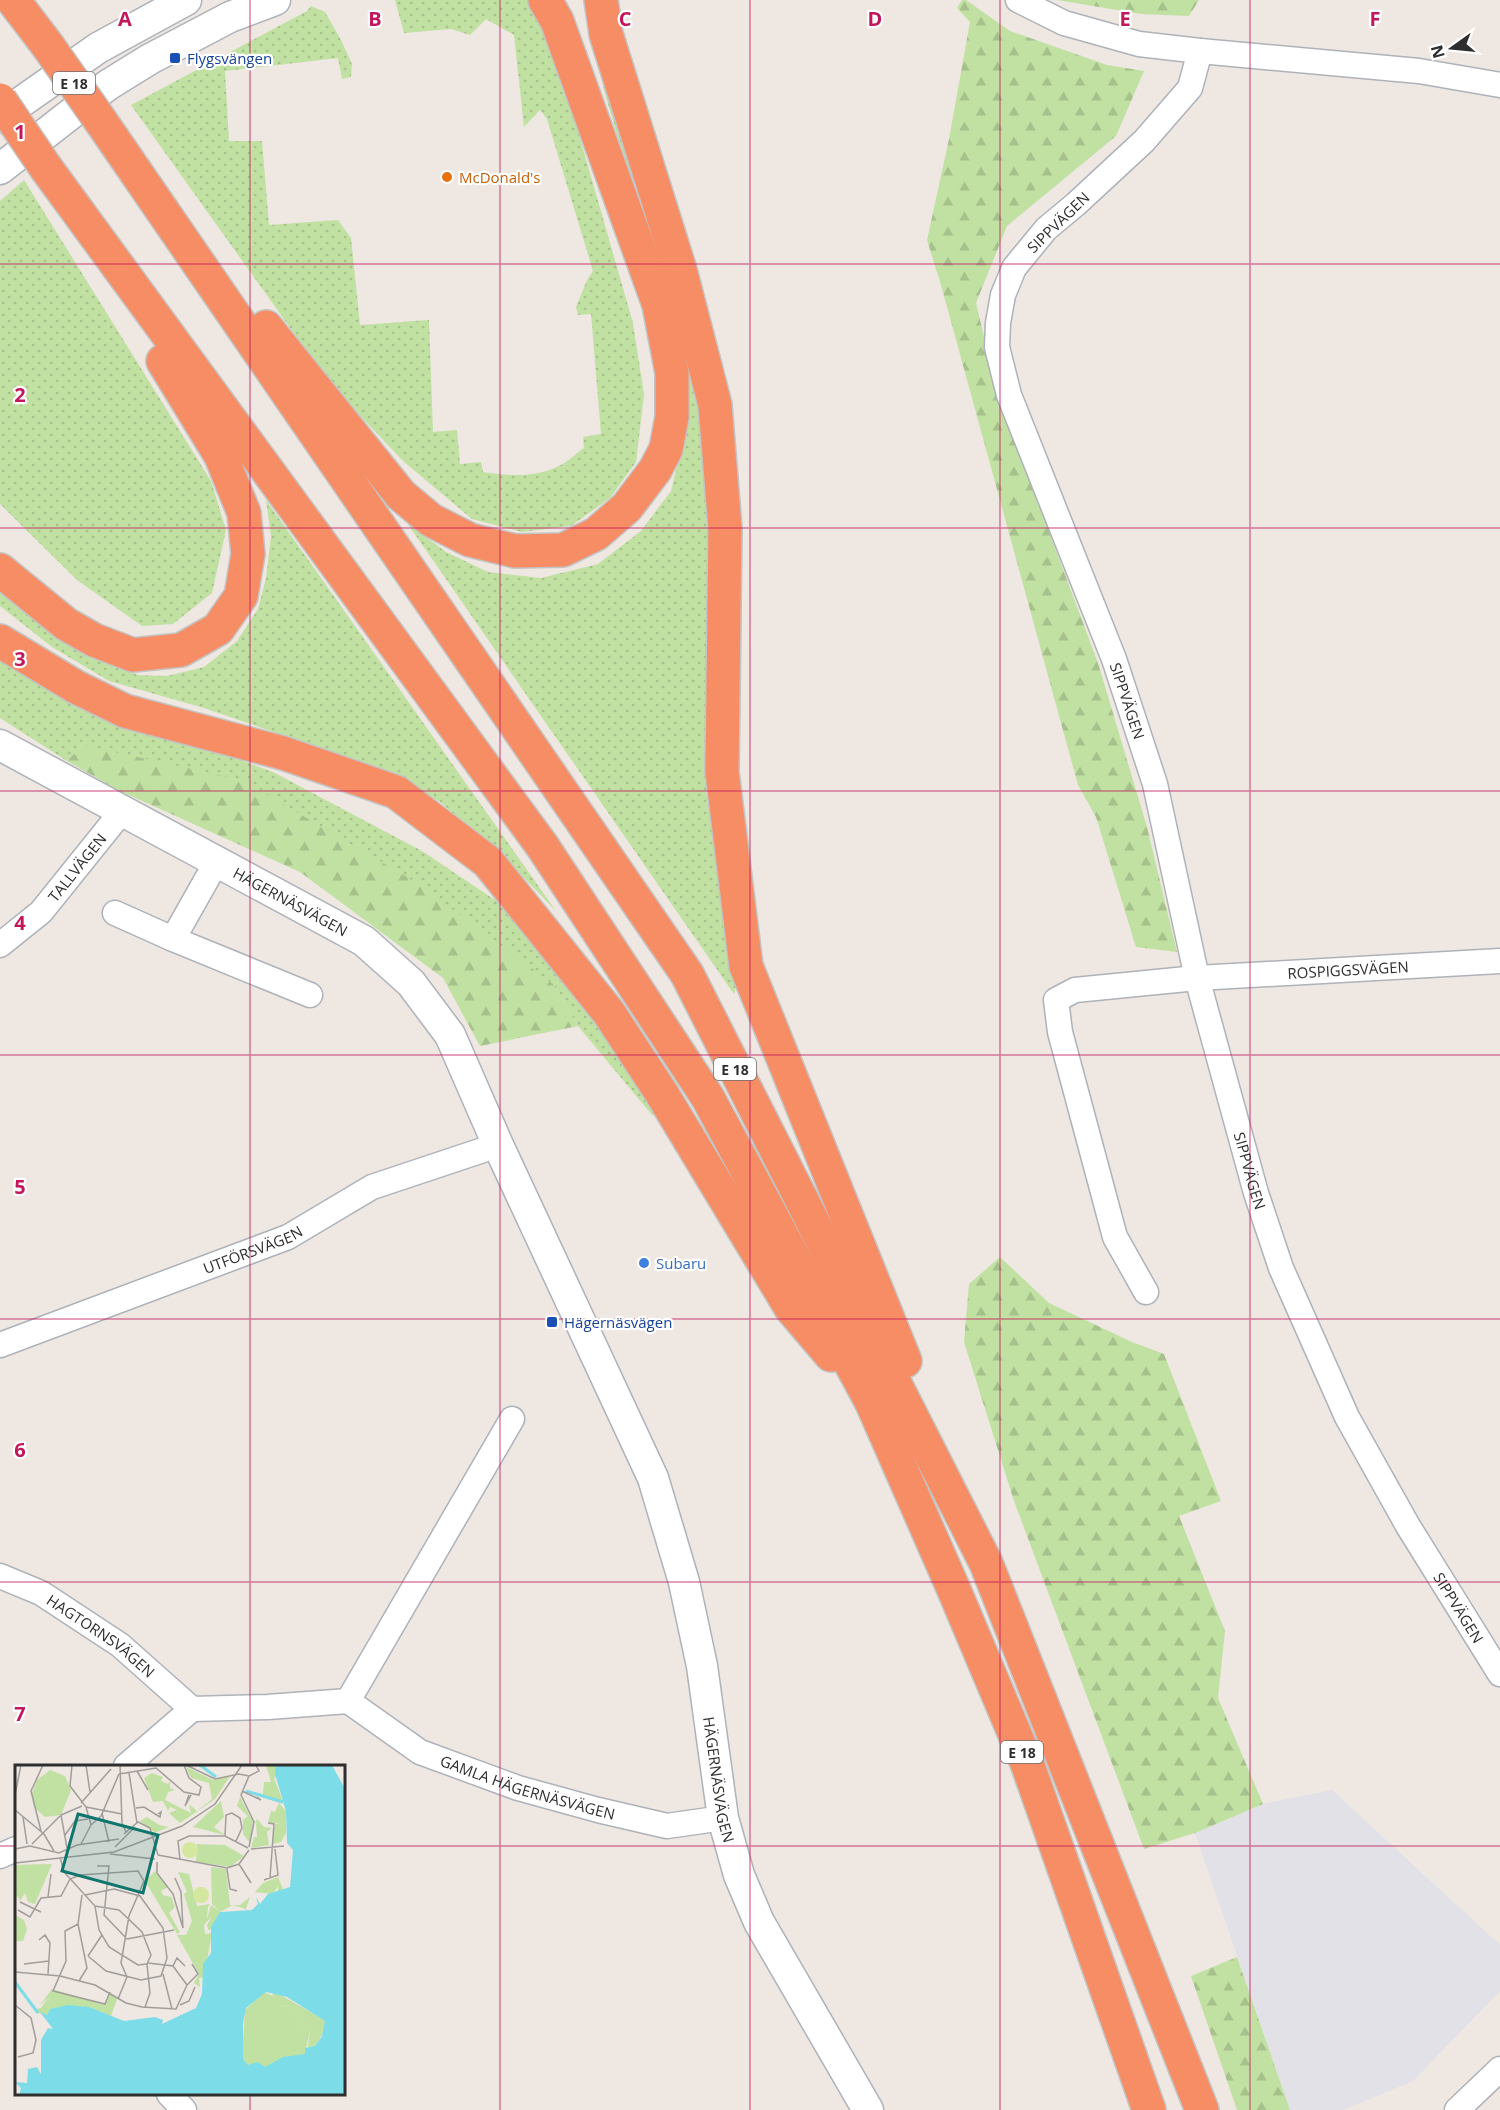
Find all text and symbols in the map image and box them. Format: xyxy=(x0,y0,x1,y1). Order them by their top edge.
text: A xyxy=(118,5,132,32)
text: B xyxy=(368,5,382,32)
text: C xyxy=(619,5,632,32)
text: D xyxy=(868,5,882,32)
text: E xyxy=(1119,5,1131,32)
text: F xyxy=(1370,5,1380,32)
north arrow xyxy=(1422,18,1482,78)
text: N xyxy=(1425,43,1450,61)
place label: Flygsvängen xyxy=(187,48,272,68)
marker: Flygsvängen xyxy=(168,51,182,65)
road number: E 18 xyxy=(53,72,95,94)
text: 1 xyxy=(14,118,26,145)
place label: McDonald's xyxy=(459,167,541,187)
marker: McDonald's xyxy=(440,170,454,184)
street label: SIPPVÄGEN xyxy=(1022,187,1094,257)
text: 2 xyxy=(14,381,26,408)
text: 3 xyxy=(14,645,26,672)
street label: SIPPVÄGEN xyxy=(1106,660,1150,742)
street label: TALLVÄGEN xyxy=(43,829,111,906)
street label: HÄGERNÄSVÄGEN xyxy=(230,863,351,940)
text: 4 xyxy=(14,909,26,936)
street label: ROSPIGGSVÄGEN xyxy=(1287,956,1409,983)
road number: E 18 xyxy=(714,1058,756,1080)
street label: SIPPVÄGEN xyxy=(1230,1130,1271,1212)
text: 5 xyxy=(14,1173,26,1200)
street label: UTFÖRSVÄGEN xyxy=(200,1221,306,1278)
place label: Subaru xyxy=(656,1253,706,1273)
marker: Subaru xyxy=(637,1256,651,1270)
place label: Hägernäsvägen xyxy=(564,1312,672,1332)
marker: Hägernäsvägen xyxy=(545,1315,559,1329)
text: 6 xyxy=(14,1436,26,1463)
street label: SIPPVÄGEN xyxy=(1429,1569,1488,1647)
street label: HAGTORNSVÄGEN xyxy=(43,1590,159,1681)
text: 7 xyxy=(14,1700,26,1727)
street label: HÄGERNÄSVÄGEN xyxy=(699,1715,739,1845)
road number: E 18 xyxy=(1001,1741,1043,1763)
street label: GAMLA HÄGERNÄSVÄGEN xyxy=(438,1750,617,1824)
inset map xyxy=(15,1765,345,2095)

